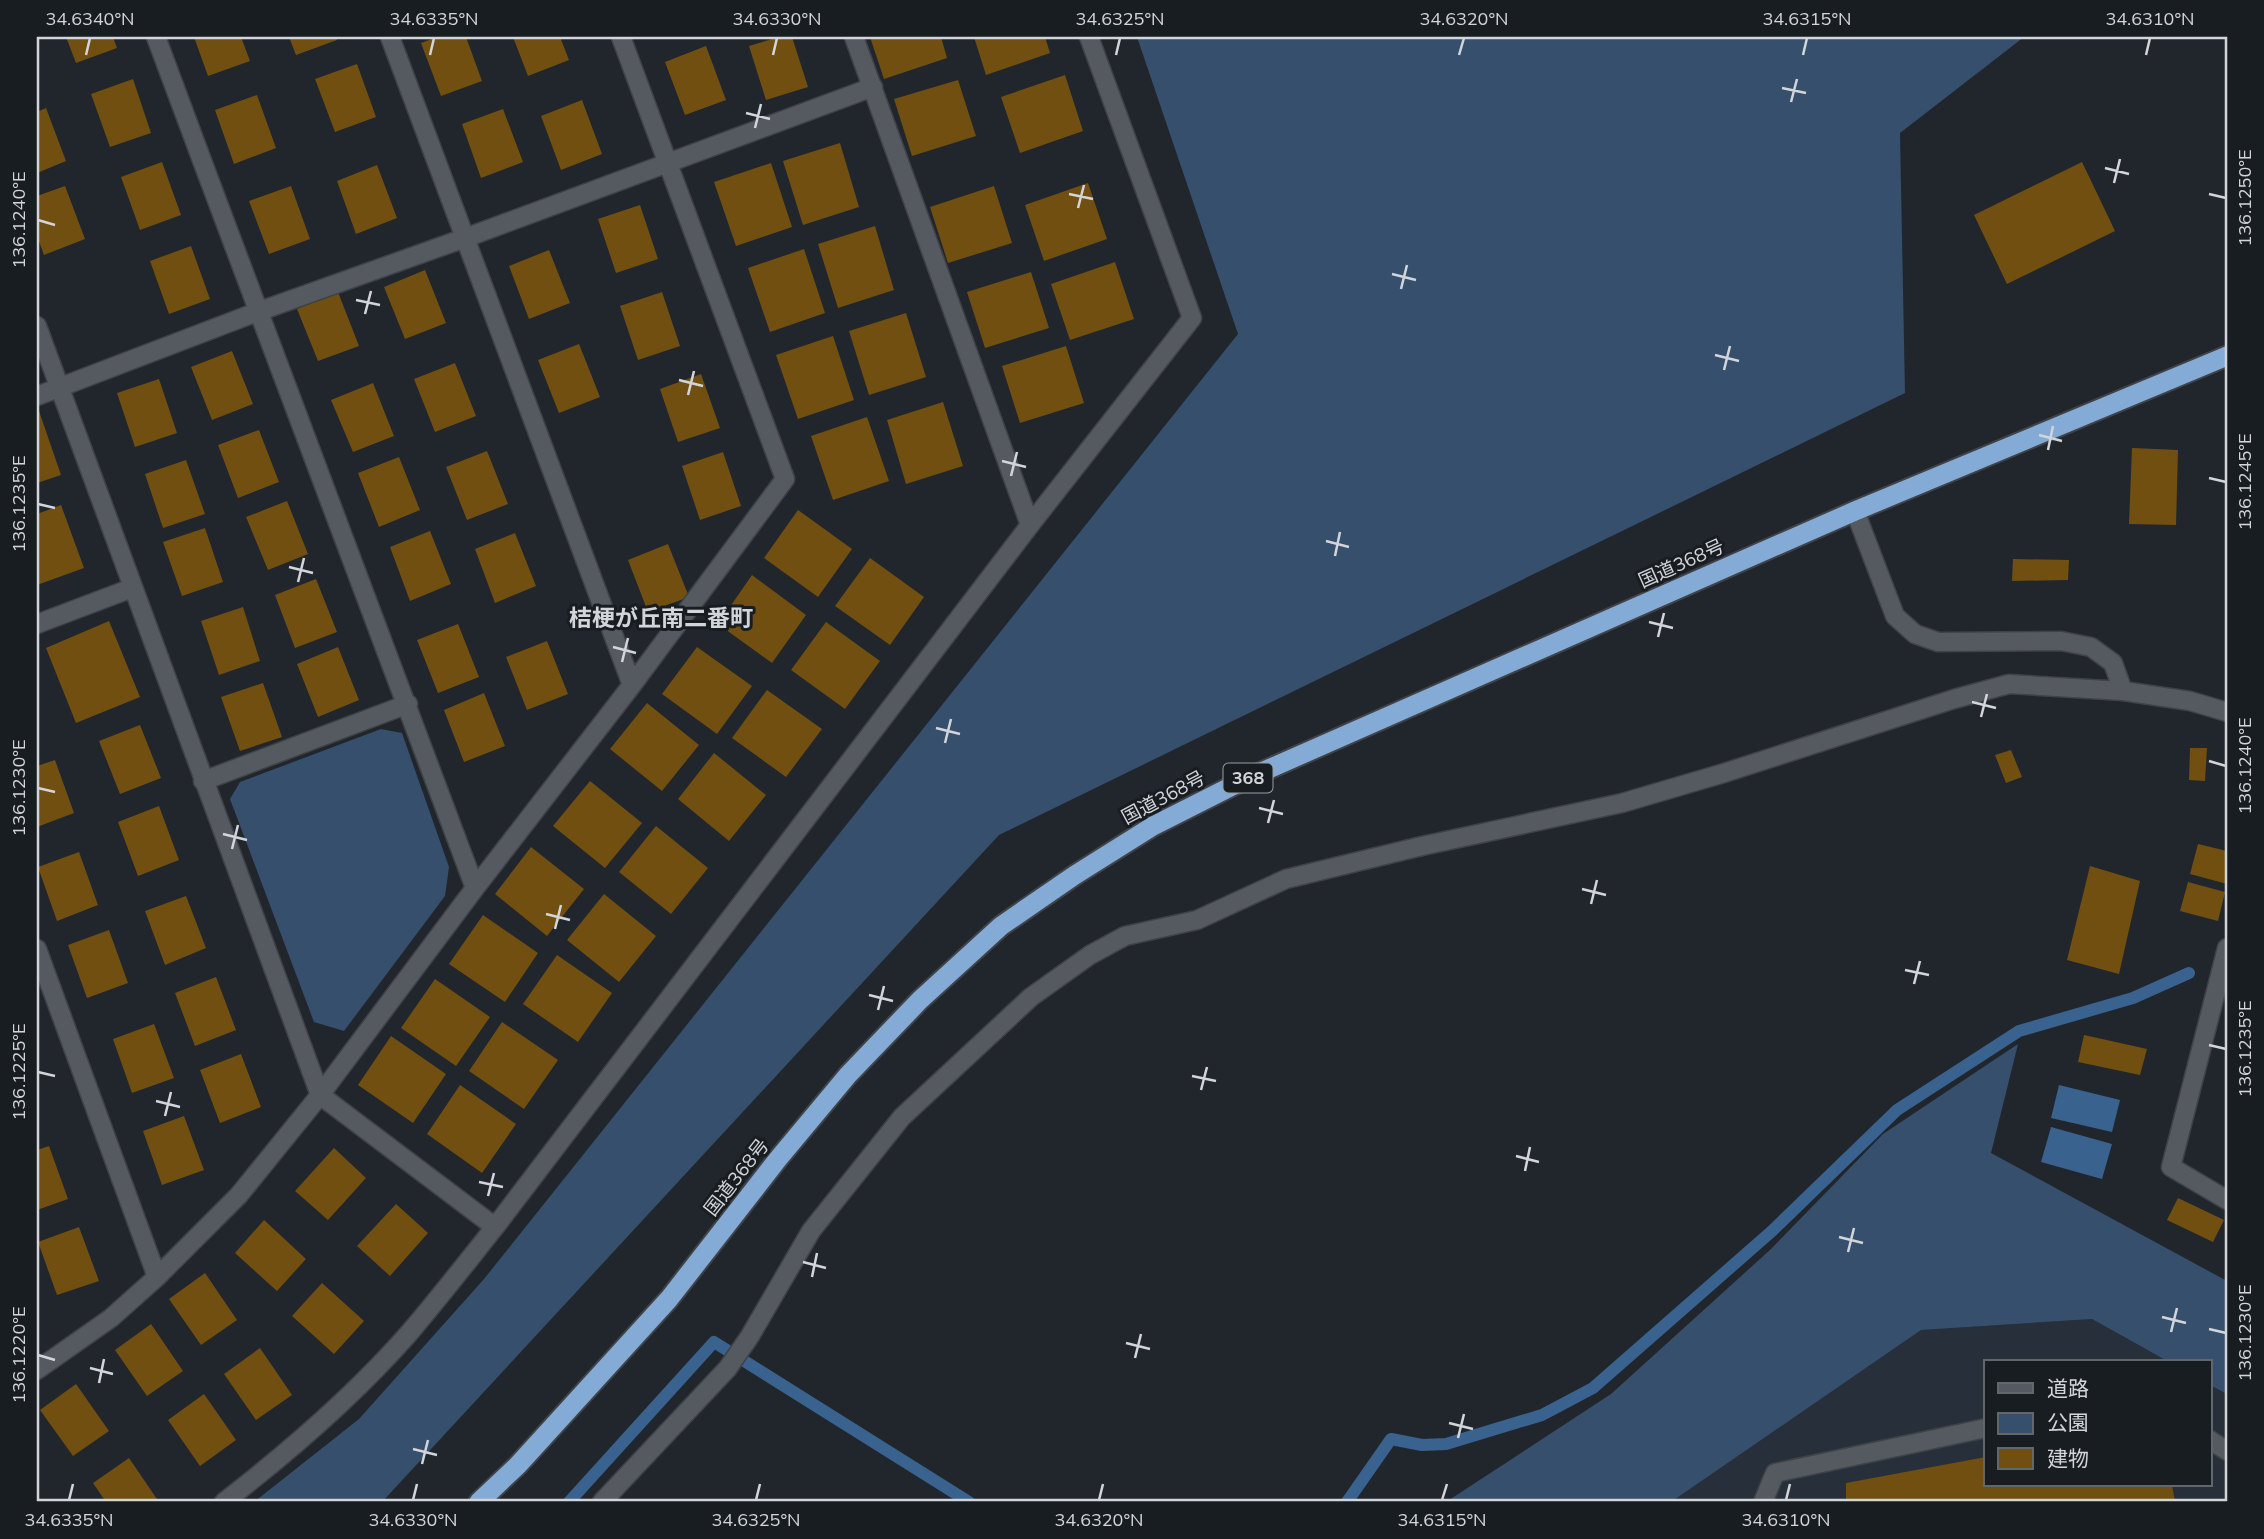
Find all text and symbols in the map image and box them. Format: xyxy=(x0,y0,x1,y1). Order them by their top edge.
text: 34.6340°N xyxy=(45,7,135,30)
text: 34.6335°N xyxy=(389,7,479,30)
text: 34.6330°N xyxy=(732,7,822,30)
text: 34.6325°N xyxy=(1075,7,1165,30)
text: 34.6320°N xyxy=(1419,7,1509,30)
text: 34.6315°N xyxy=(1762,7,1852,30)
text: 34.6310°N xyxy=(2105,7,2195,30)
text: 136.1250°E xyxy=(2233,150,2256,246)
text: 136.1240°E xyxy=(7,172,30,268)
text: 136.1245°E xyxy=(2233,434,2256,530)
text: 136.1235°E xyxy=(7,456,30,552)
street label: 国道368号 xyxy=(1634,533,1728,593)
district label: 桔梗が丘南二番町 xyxy=(569,603,753,632)
text: 136.1240°E xyxy=(2233,718,2256,814)
text: 136.1230°E xyxy=(7,740,30,836)
road number: 368 xyxy=(1224,764,1272,792)
street label: 国道368号 xyxy=(1117,765,1209,829)
text: 136.1235°E xyxy=(2233,1001,2256,1097)
text: 136.1225°E xyxy=(7,1024,30,1120)
street label: 国道368号 xyxy=(698,1134,774,1220)
text: 136.1230°E xyxy=(2233,1285,2256,1381)
text: 136.1220°E xyxy=(7,1307,30,1403)
legend xyxy=(1984,1360,2212,1486)
text: 道路 xyxy=(2047,1375,2089,1401)
text: 公園 xyxy=(2047,1409,2089,1435)
text: 建物 xyxy=(2047,1445,2089,1471)
text: 34.6335°N xyxy=(24,1508,114,1531)
text: 34.6330°N xyxy=(368,1508,458,1531)
text: 34.6325°N xyxy=(711,1508,801,1531)
text: 34.6320°N xyxy=(1054,1508,1144,1531)
text: 34.6315°N xyxy=(1397,1508,1487,1531)
text: 34.6310°N xyxy=(1741,1508,1831,1531)

